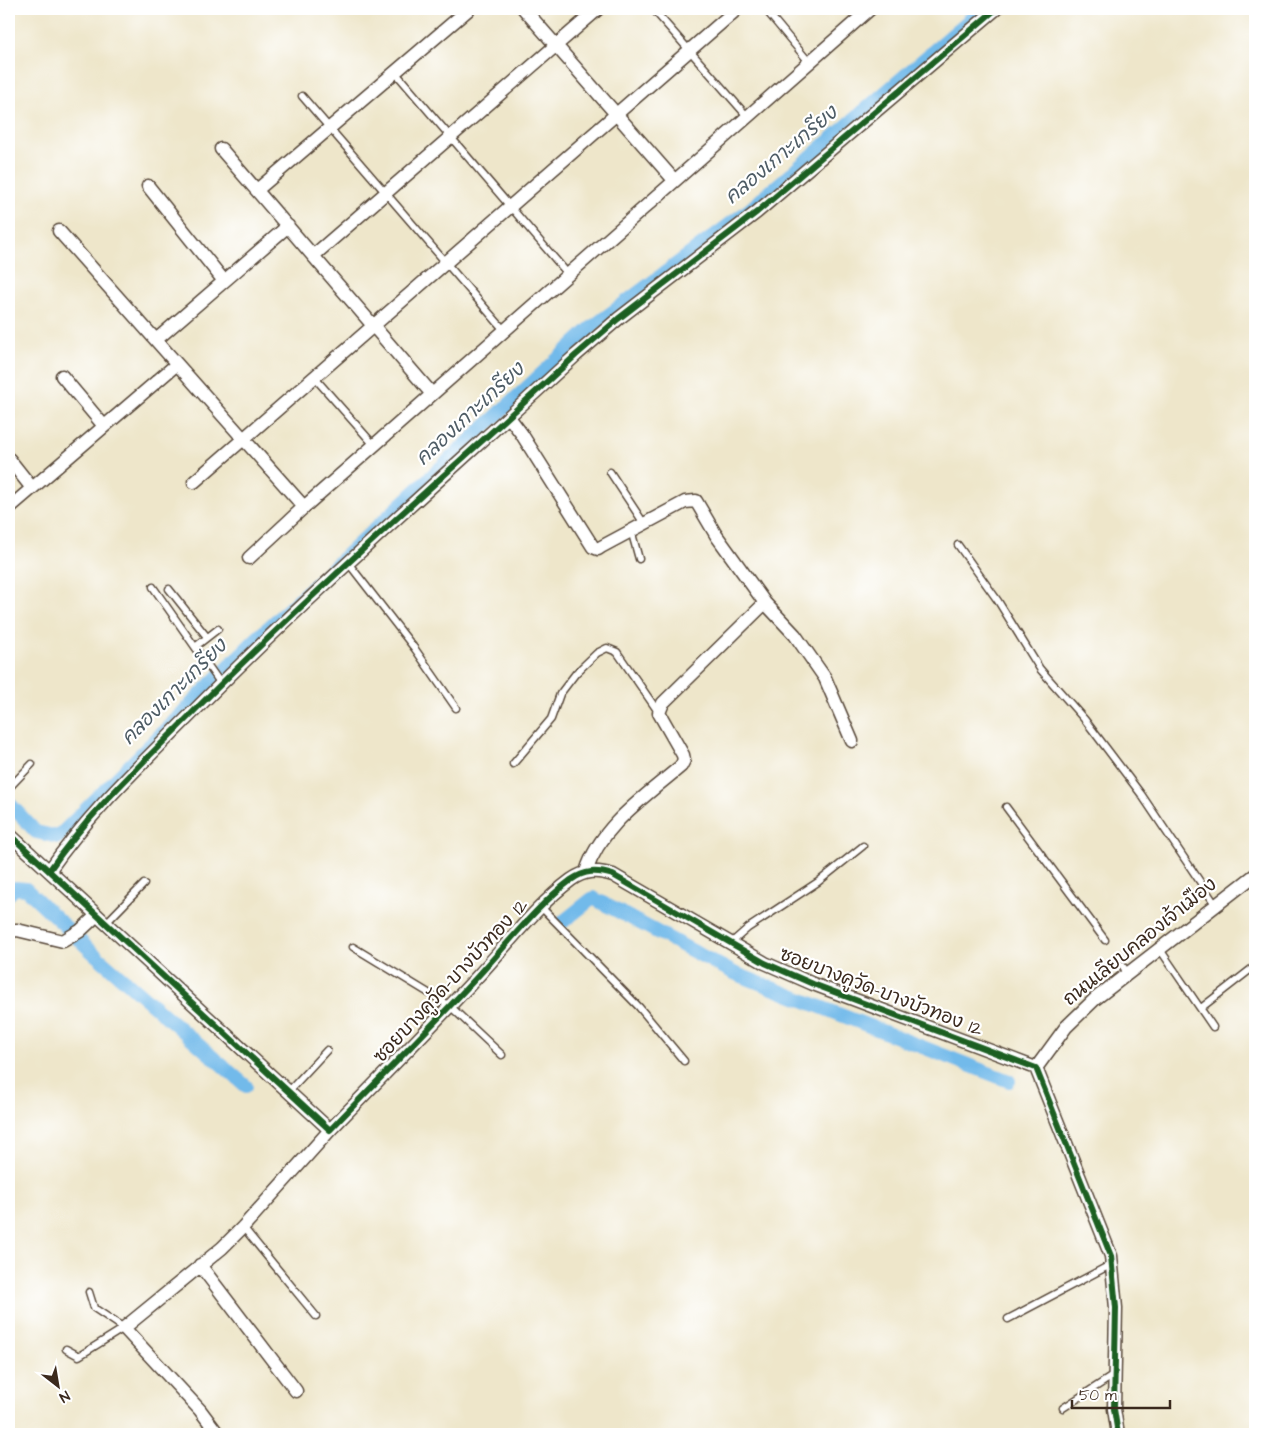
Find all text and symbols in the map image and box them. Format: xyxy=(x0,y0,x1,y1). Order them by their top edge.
water label: คลองเกาะเกรียง xyxy=(719,98,845,211)
water label: คลองเกาะเกรียง xyxy=(409,355,532,472)
water label: คลองเกาะเกรียง xyxy=(115,632,234,751)
street label: ถนนเลียบคลองเจ้าเมือง xyxy=(1057,871,1223,1013)
street label: ซอยบางคูวัด-บางบัวทอง 12 xyxy=(367,893,535,1069)
street label: ซอยบางคูวัด-บางบัวทอง 12 xyxy=(775,941,987,1043)
north arrow xyxy=(32,1360,82,1410)
scale bar xyxy=(1072,1378,1169,1410)
text: N xyxy=(55,1385,73,1407)
text: 50 m xyxy=(1079,1385,1117,1406)

